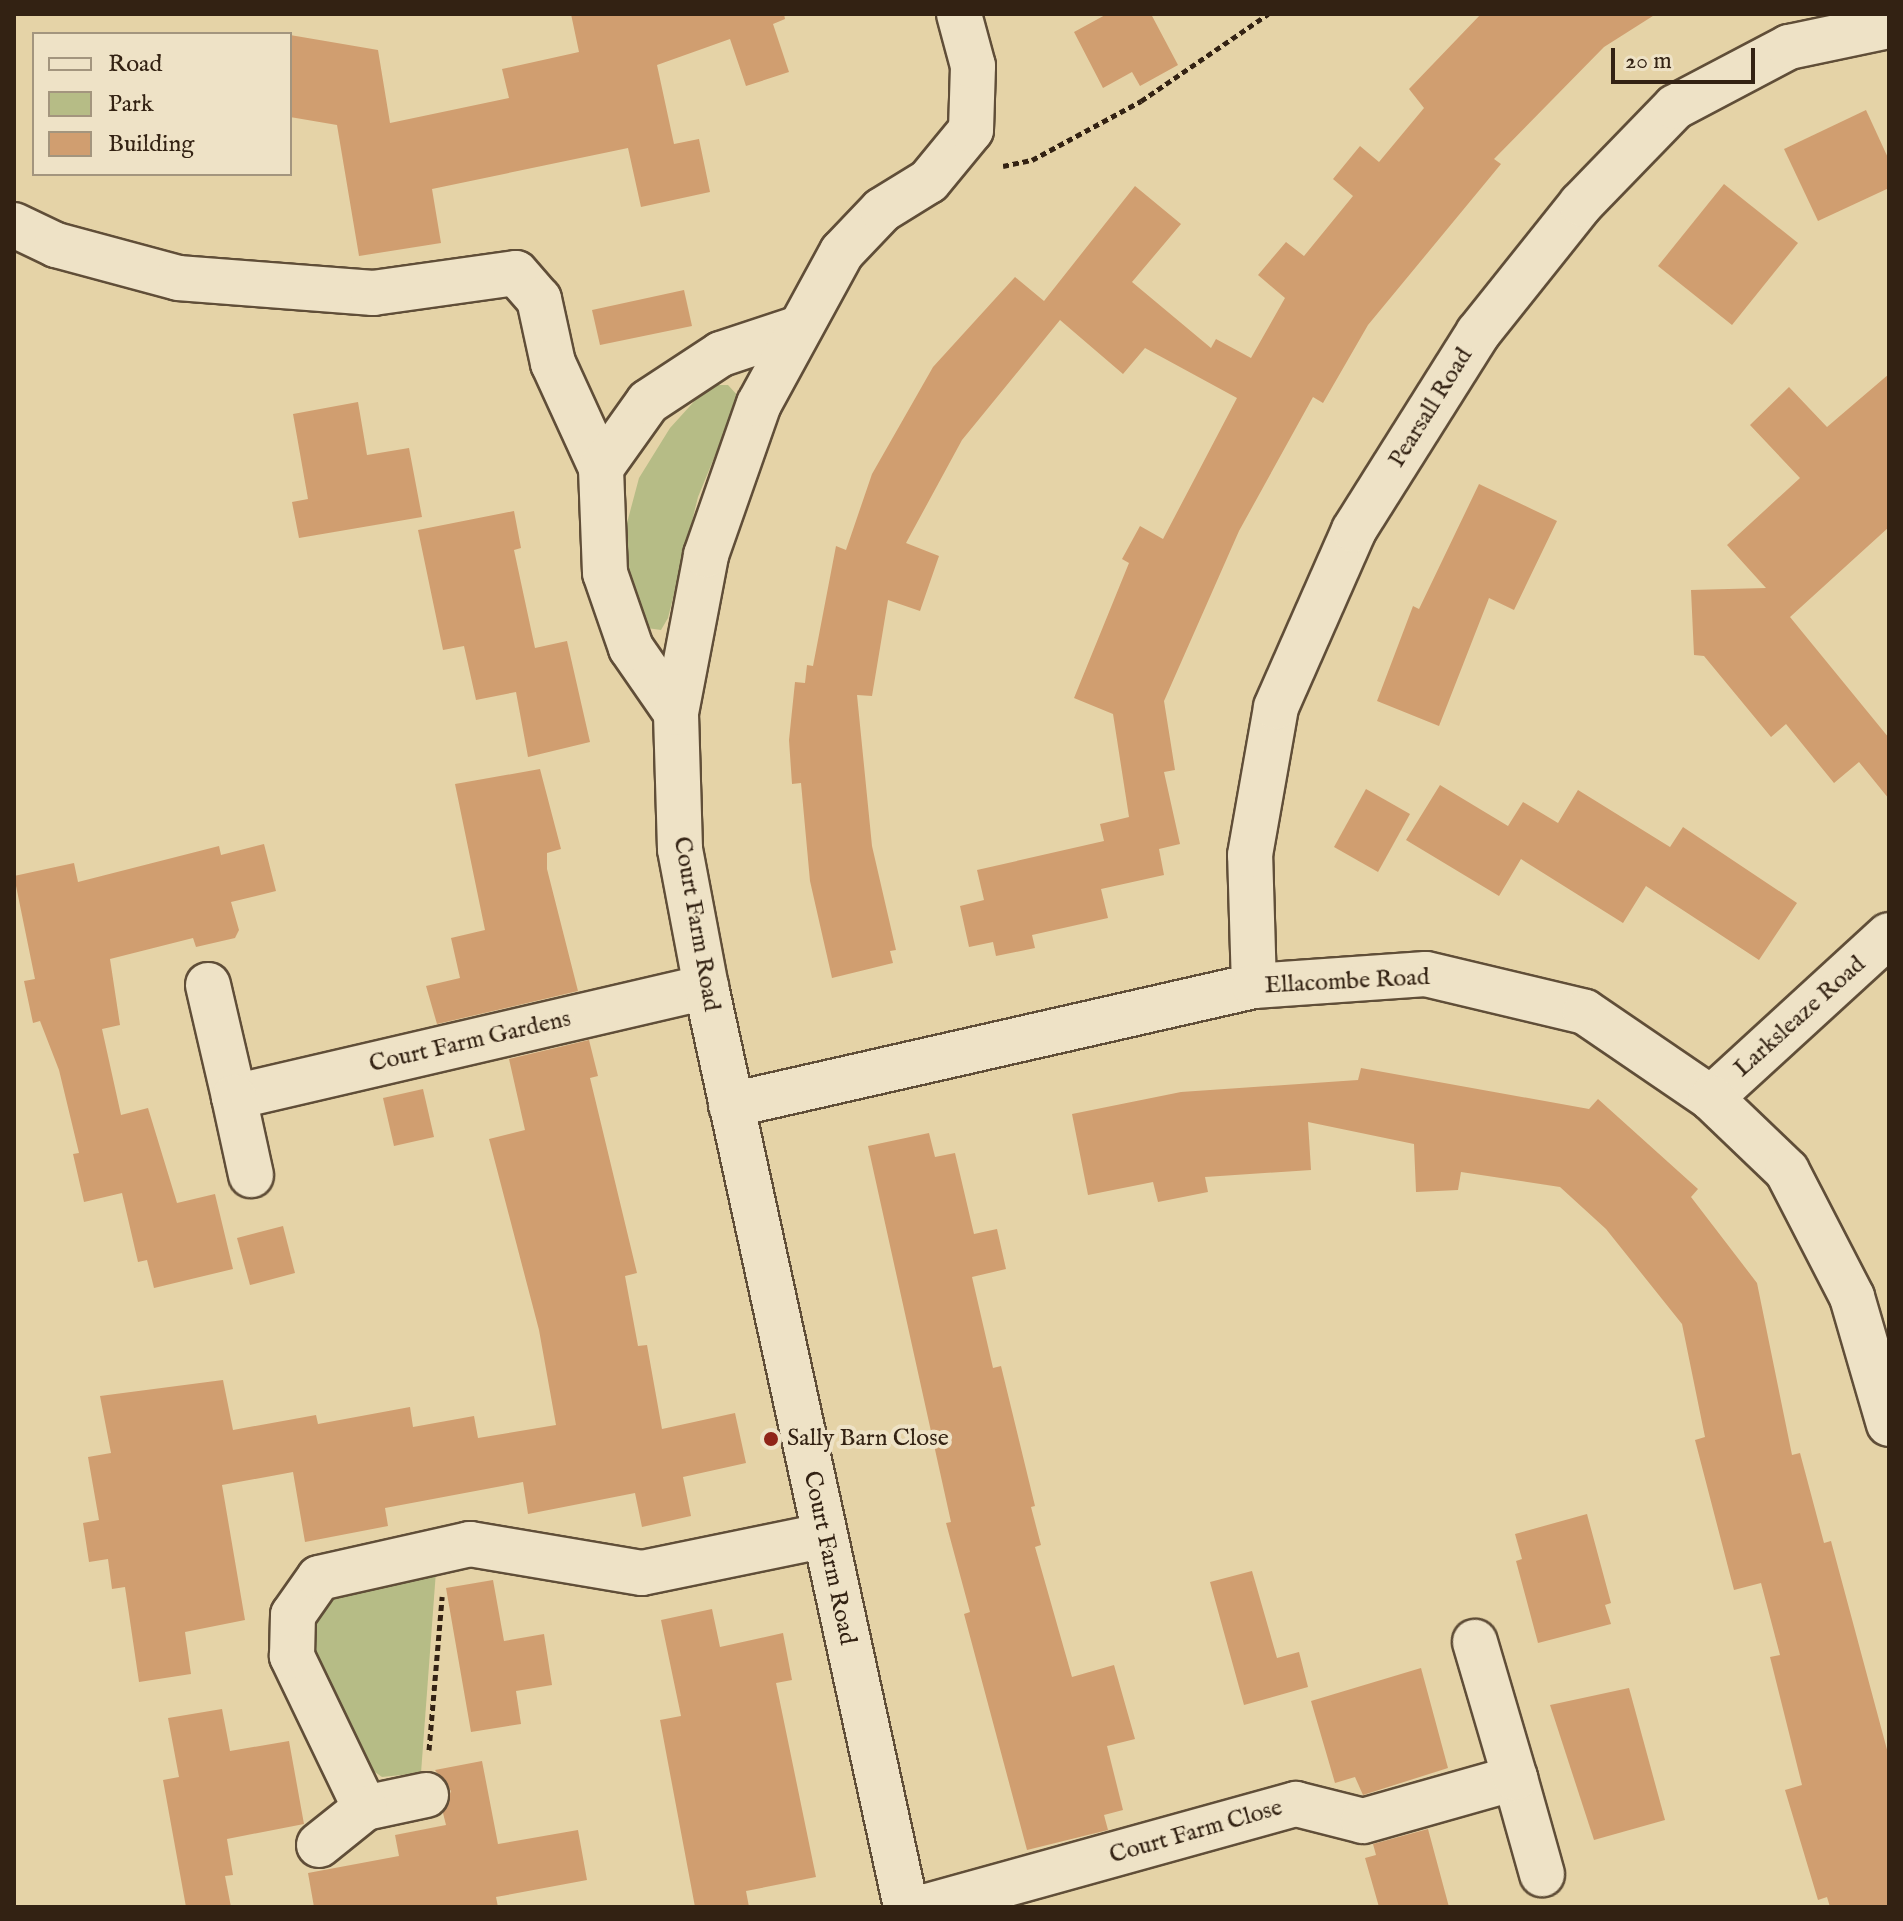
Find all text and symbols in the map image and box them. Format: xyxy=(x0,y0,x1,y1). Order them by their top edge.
legend xyxy=(32,32,292,176)
scale bar xyxy=(1615,32,1759,82)
text: 20 m xyxy=(1625,46,1672,77)
text: Road xyxy=(108,49,162,80)
text: Park xyxy=(108,89,154,120)
text: Building xyxy=(108,129,194,160)
street label: Pearsall Road xyxy=(1383,343,1479,473)
street label: Court Farm Road xyxy=(666,834,726,1014)
street label: Larksleaze Road xyxy=(1728,950,1872,1084)
street label: Ellacombe Road xyxy=(1264,963,1430,1001)
street label: Court Farm Gardens xyxy=(366,1005,574,1079)
place label: Sally Barn Close xyxy=(787,1425,949,1453)
marker: Sally Barn Close xyxy=(762,1430,780,1448)
street label: Court Farm Road xyxy=(797,1469,861,1647)
street label: Court Farm Close xyxy=(1106,1794,1286,1870)

